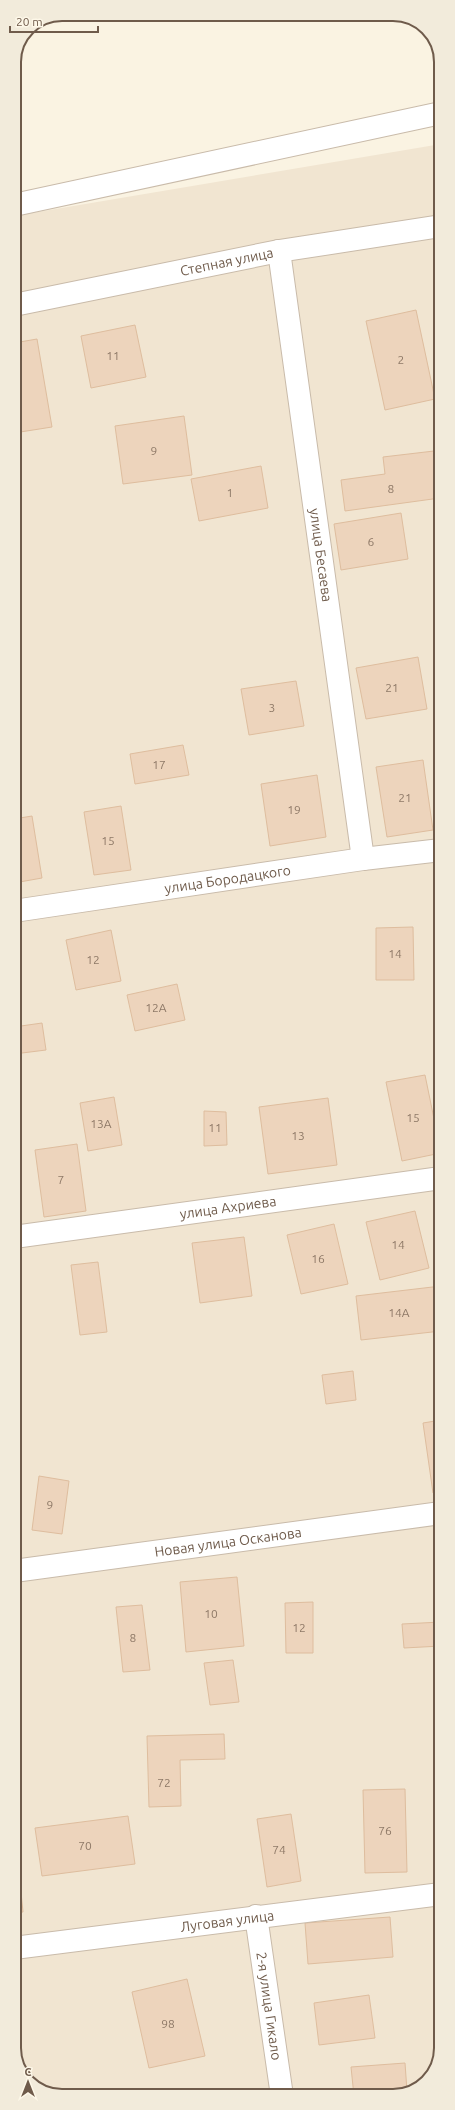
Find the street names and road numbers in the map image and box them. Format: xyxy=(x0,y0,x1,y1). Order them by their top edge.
street label: Степная улица xyxy=(179,244,275,279)
street label: улица Бесаева xyxy=(307,507,335,603)
street label: улица Бородацкого xyxy=(163,862,292,896)
street label: улица Ахриева xyxy=(179,1193,277,1222)
street label: Новая улица Осканова xyxy=(153,1524,303,1560)
street label: Луговая улица xyxy=(179,1907,275,1935)
street label: 2-я улица Гикало xyxy=(253,1951,285,2061)

